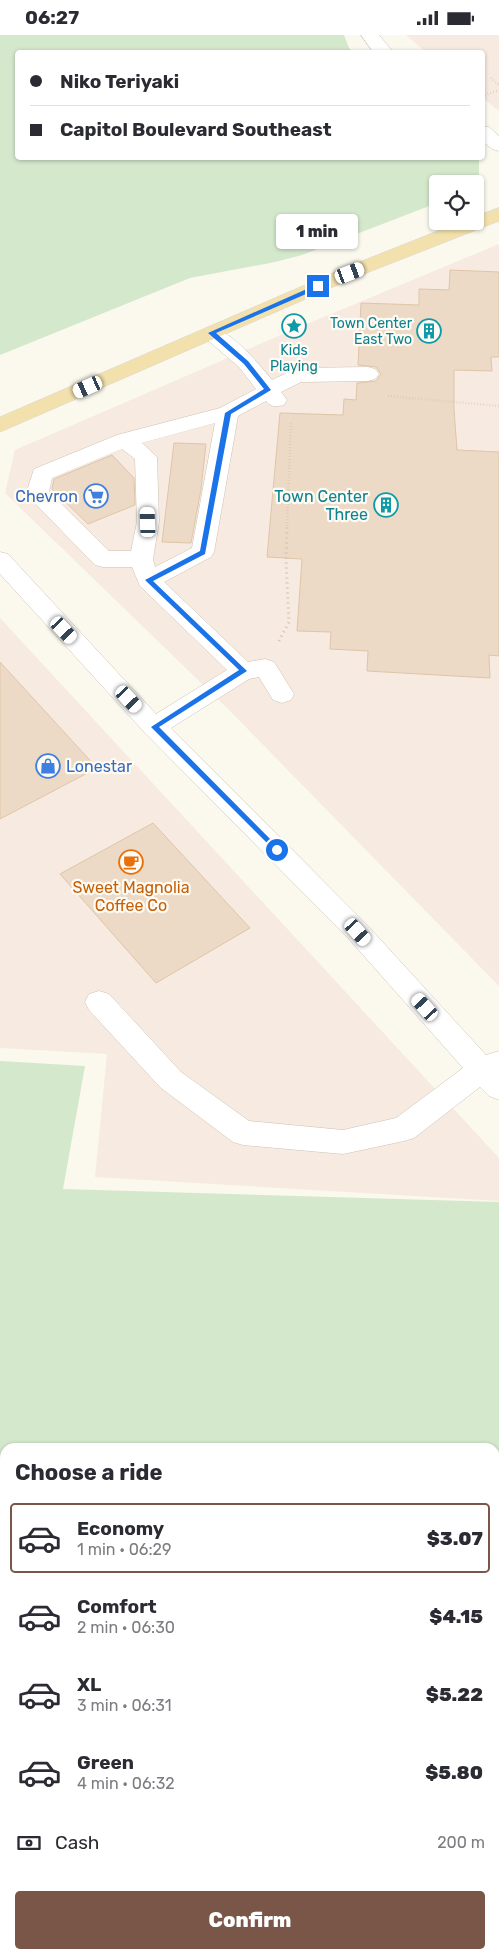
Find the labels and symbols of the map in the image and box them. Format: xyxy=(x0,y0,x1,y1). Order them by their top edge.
callout: 1 min xyxy=(277,213,359,249)
car xyxy=(333,261,366,285)
route end xyxy=(307,275,329,297)
place icon: Kids Playing xyxy=(281,313,307,339)
place label: Town Center East Two xyxy=(330,315,413,348)
building icon: Town Center East Two xyxy=(416,318,442,344)
place label: Kids Playing xyxy=(270,342,318,375)
car xyxy=(71,374,104,400)
supermarket icon: Chevron xyxy=(83,483,109,509)
place label: Chevron xyxy=(15,487,78,506)
place label: Town Center Three xyxy=(274,487,368,524)
building icon: Town Center Three xyxy=(373,492,399,518)
car xyxy=(139,507,156,537)
car xyxy=(48,614,79,646)
car xyxy=(113,683,144,715)
shop icon: Lonestar xyxy=(35,753,61,779)
place label: Lonestar xyxy=(66,757,132,776)
route start xyxy=(266,839,288,861)
cafe icon: Sweet Magnolia Coffee Co xyxy=(118,849,144,875)
place label: Sweet Magnolia Coffee Co xyxy=(72,878,190,915)
car xyxy=(342,916,373,948)
car xyxy=(409,991,440,1023)

